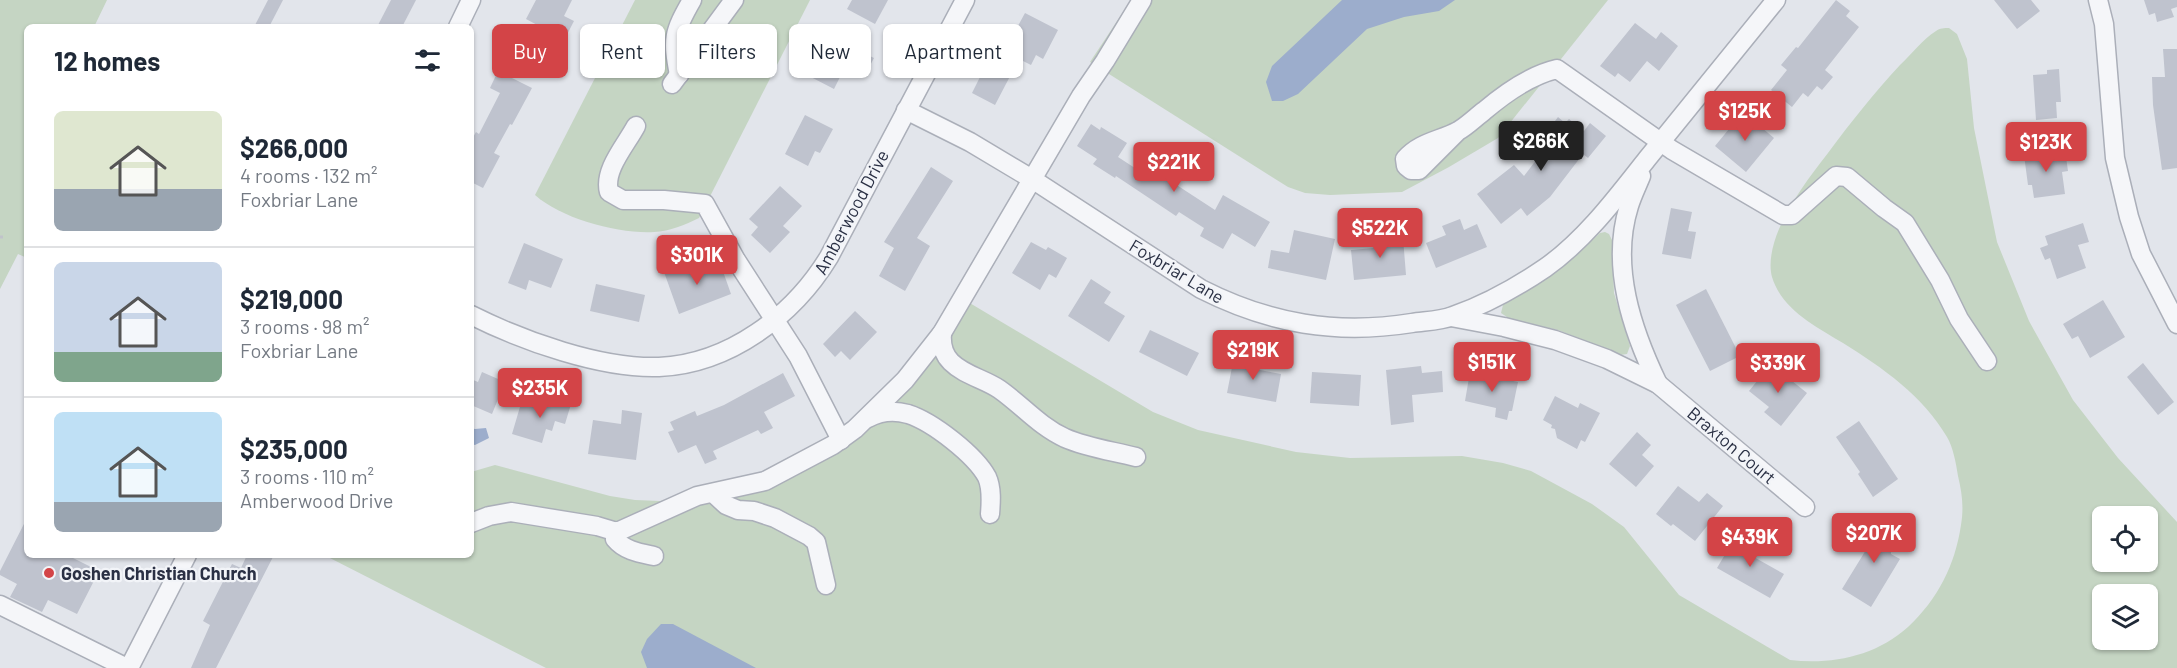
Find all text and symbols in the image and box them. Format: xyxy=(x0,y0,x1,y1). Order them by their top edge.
chip: Buy xyxy=(492,24,568,78)
chip: Rent xyxy=(580,24,665,78)
chip: Filters xyxy=(677,24,777,78)
chip: New xyxy=(789,24,871,78)
chip: Apartment xyxy=(883,24,1023,78)
icon: filters xyxy=(411,44,444,77)
text: 12 homes xyxy=(54,45,160,76)
pin: $125K xyxy=(1703,91,1787,142)
text: $125K xyxy=(1718,98,1772,122)
pin: $266K xyxy=(1499,121,1583,172)
pin: $123K xyxy=(2004,122,2088,173)
text: $266K xyxy=(1513,128,1569,152)
text: $123K xyxy=(2020,129,2072,153)
text: $266,000 xyxy=(240,132,348,163)
icon: home xyxy=(102,135,174,207)
pin: $221K xyxy=(1132,142,1216,193)
street label: Amberwood Drive xyxy=(809,146,893,278)
text: $221K xyxy=(1147,149,1201,173)
text: 4 rooms · 132 m² xyxy=(240,163,377,187)
text: Foxbriar Lane xyxy=(240,187,358,211)
pin: $522K xyxy=(1338,208,1422,259)
text: $522K xyxy=(1351,215,1409,239)
street label: Foxbriar Lane xyxy=(1126,234,1228,308)
pin: $301K xyxy=(655,235,739,286)
text: $301K xyxy=(670,242,724,266)
text: $219,000 xyxy=(240,283,343,314)
icon: home xyxy=(102,286,174,358)
text: 3 rooms · 98 m² xyxy=(240,314,370,338)
pin: $219K xyxy=(1211,330,1295,381)
text: $219K xyxy=(1227,337,1279,361)
text: Foxbriar Lane xyxy=(240,338,358,362)
pin: $151K xyxy=(1450,342,1534,393)
pin: $339K xyxy=(1736,343,1820,394)
text: $151K xyxy=(1468,349,1516,373)
text: $339K xyxy=(1750,350,1806,374)
pin: $235K xyxy=(498,368,582,419)
text: $235K xyxy=(512,375,568,399)
street label: Braxton Court xyxy=(1683,402,1781,488)
text: $235,000 xyxy=(240,433,348,464)
icon: home xyxy=(102,436,174,508)
text: 3 rooms · 110 m² xyxy=(240,464,374,488)
text: Amberwood Drive xyxy=(240,488,393,512)
map controls xyxy=(2092,506,2158,650)
button: locate xyxy=(2092,506,2158,572)
pin: $207K xyxy=(1832,513,1916,564)
pin: $439K xyxy=(1708,517,1792,568)
text: $207K xyxy=(1846,520,1902,544)
text: $439K xyxy=(1721,524,1779,548)
place label: Goshen Christian Church xyxy=(61,562,257,584)
marker: Goshen Christian Church xyxy=(42,566,56,580)
button: layers xyxy=(2092,584,2158,650)

